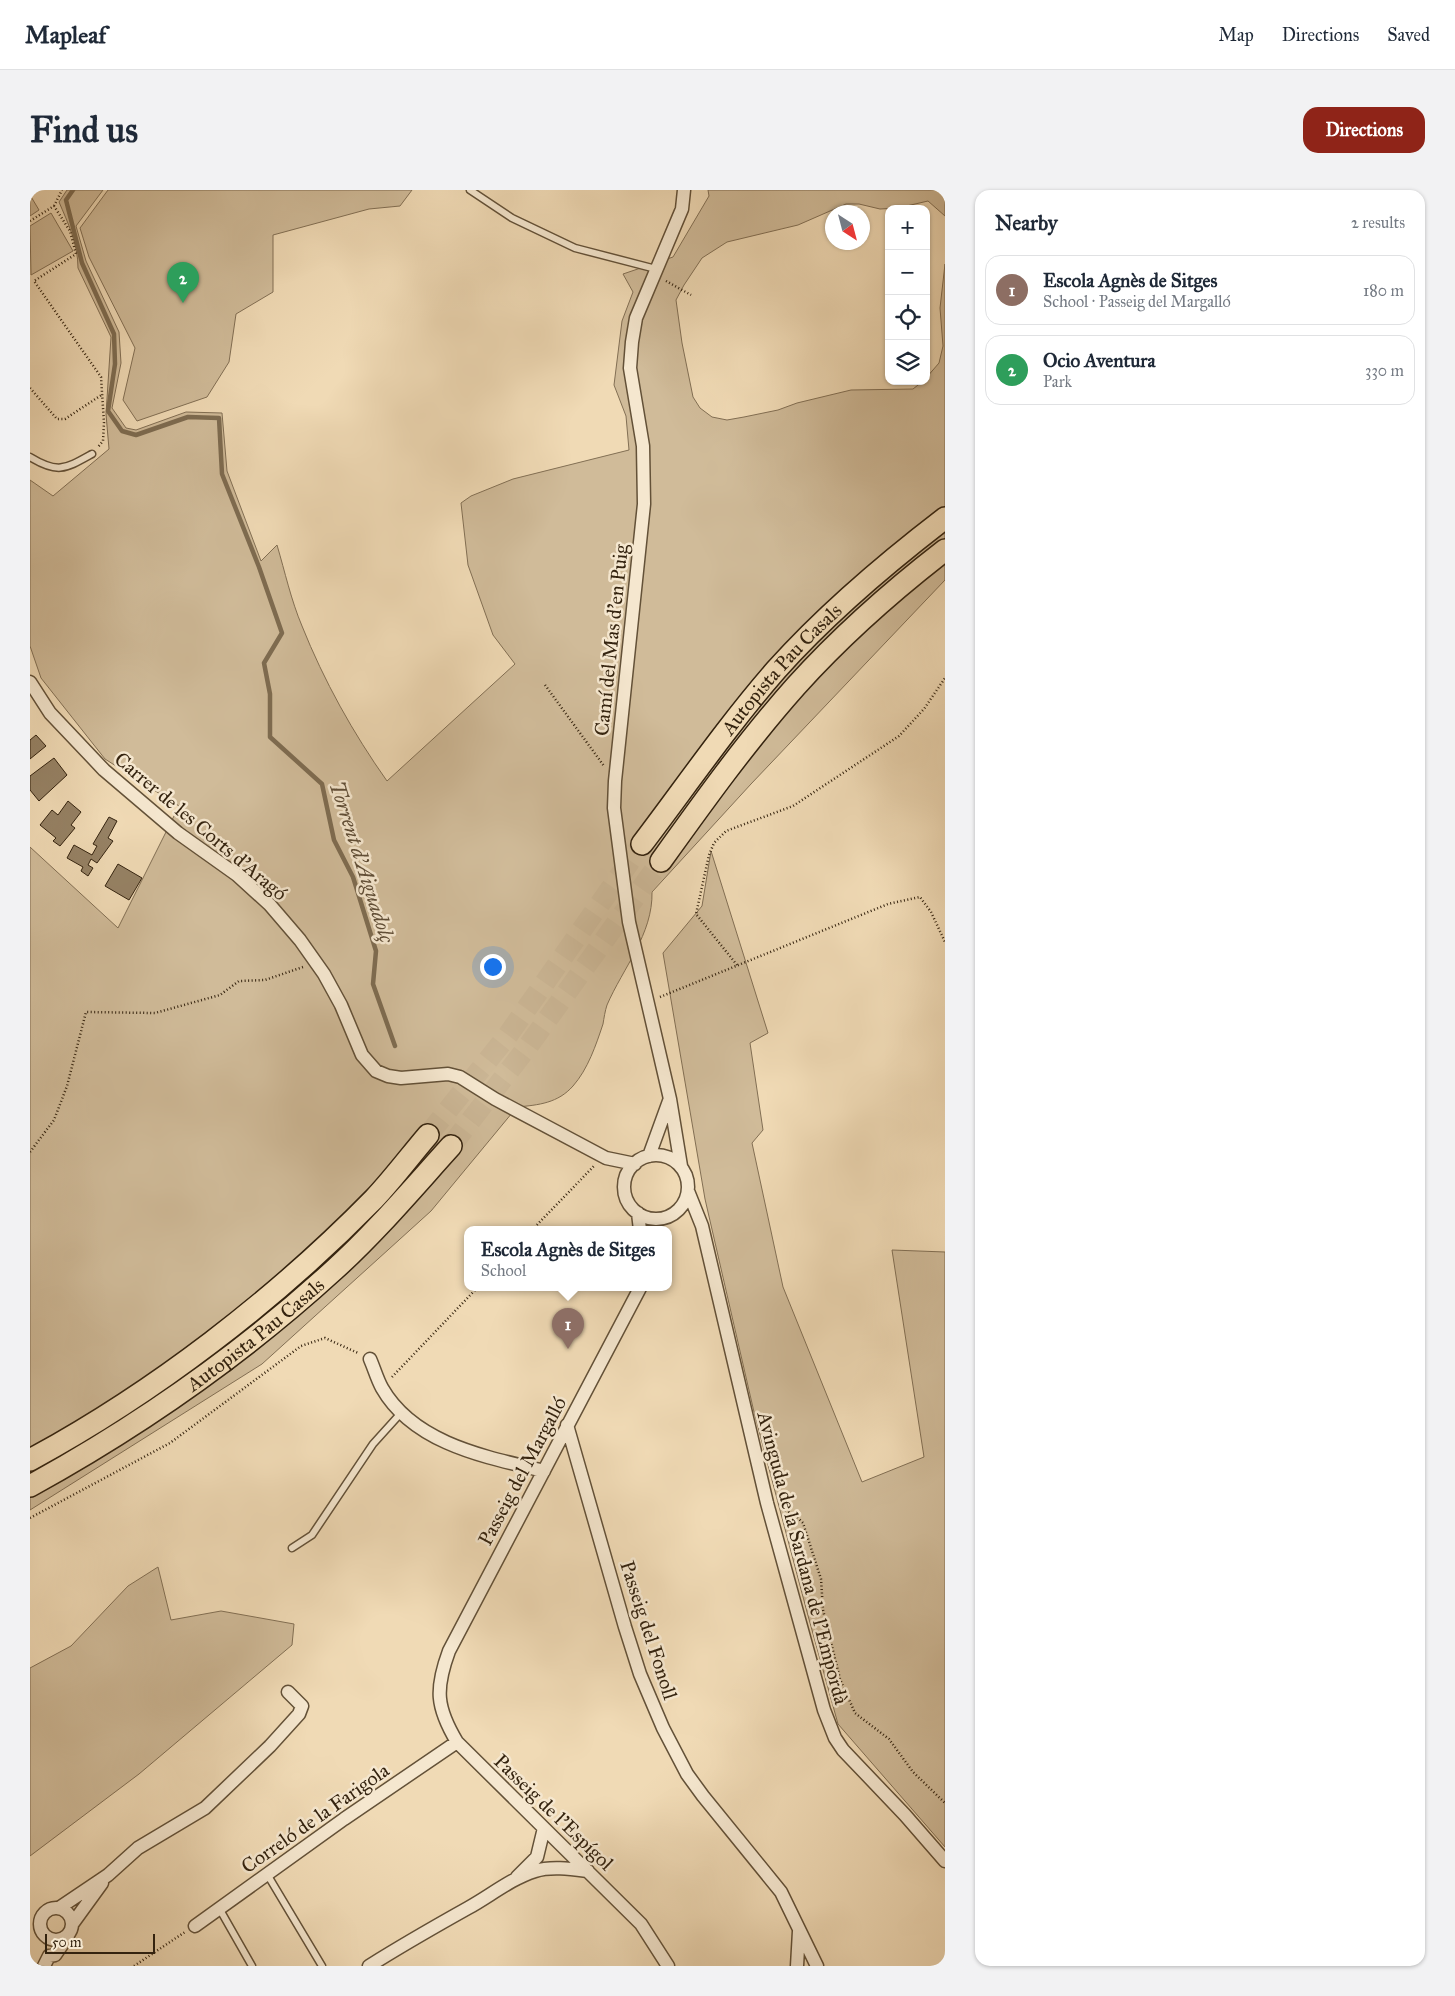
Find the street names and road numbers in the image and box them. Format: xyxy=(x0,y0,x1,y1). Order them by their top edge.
street label: Camí del Mas d'en Puig xyxy=(589,542,634,737)
street label: Autopista Pau Casals xyxy=(715,598,847,740)
street label: Carrer de les Corts d'Aragó xyxy=(109,747,292,906)
street label: Autopista Pau Casals xyxy=(181,1273,329,1397)
street label: Passeig del Margalló xyxy=(473,1393,572,1550)
street label: Avinguda de la Sardana de l'Empordà xyxy=(751,1408,854,1708)
street label: Passeig del Fonoll xyxy=(614,1558,683,1703)
street label: Passeig de l'Espígol xyxy=(489,1749,619,1876)
street label: Correló de la Farigola xyxy=(236,1758,395,1879)

